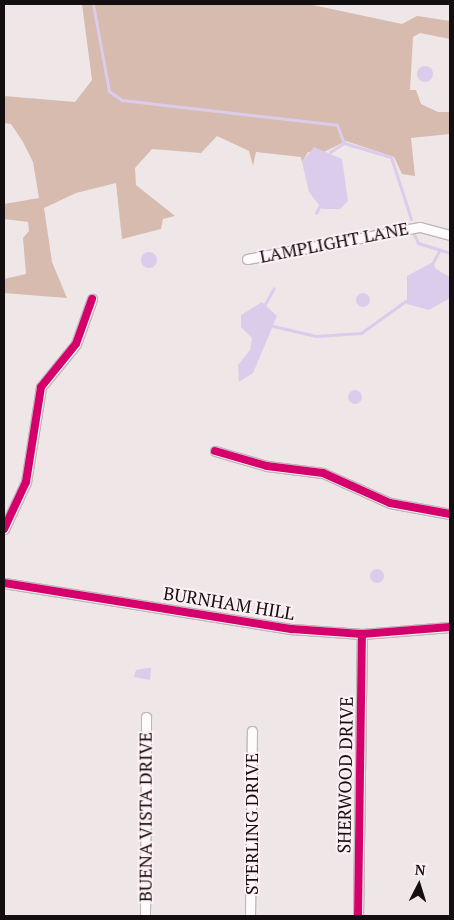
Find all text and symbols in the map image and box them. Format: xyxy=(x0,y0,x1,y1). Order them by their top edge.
street label: LAMPLIGHT LANE xyxy=(258,217,410,267)
street label: BURNHAM HILL xyxy=(162,582,296,624)
street label: SHERWOOD DRIVE xyxy=(333,696,357,854)
street label: BUENA VISTA DRIVE xyxy=(134,731,156,903)
street label: STERLING DRIVE xyxy=(240,753,262,895)
north arrow xyxy=(394,860,444,910)
text: N xyxy=(414,860,426,879)

